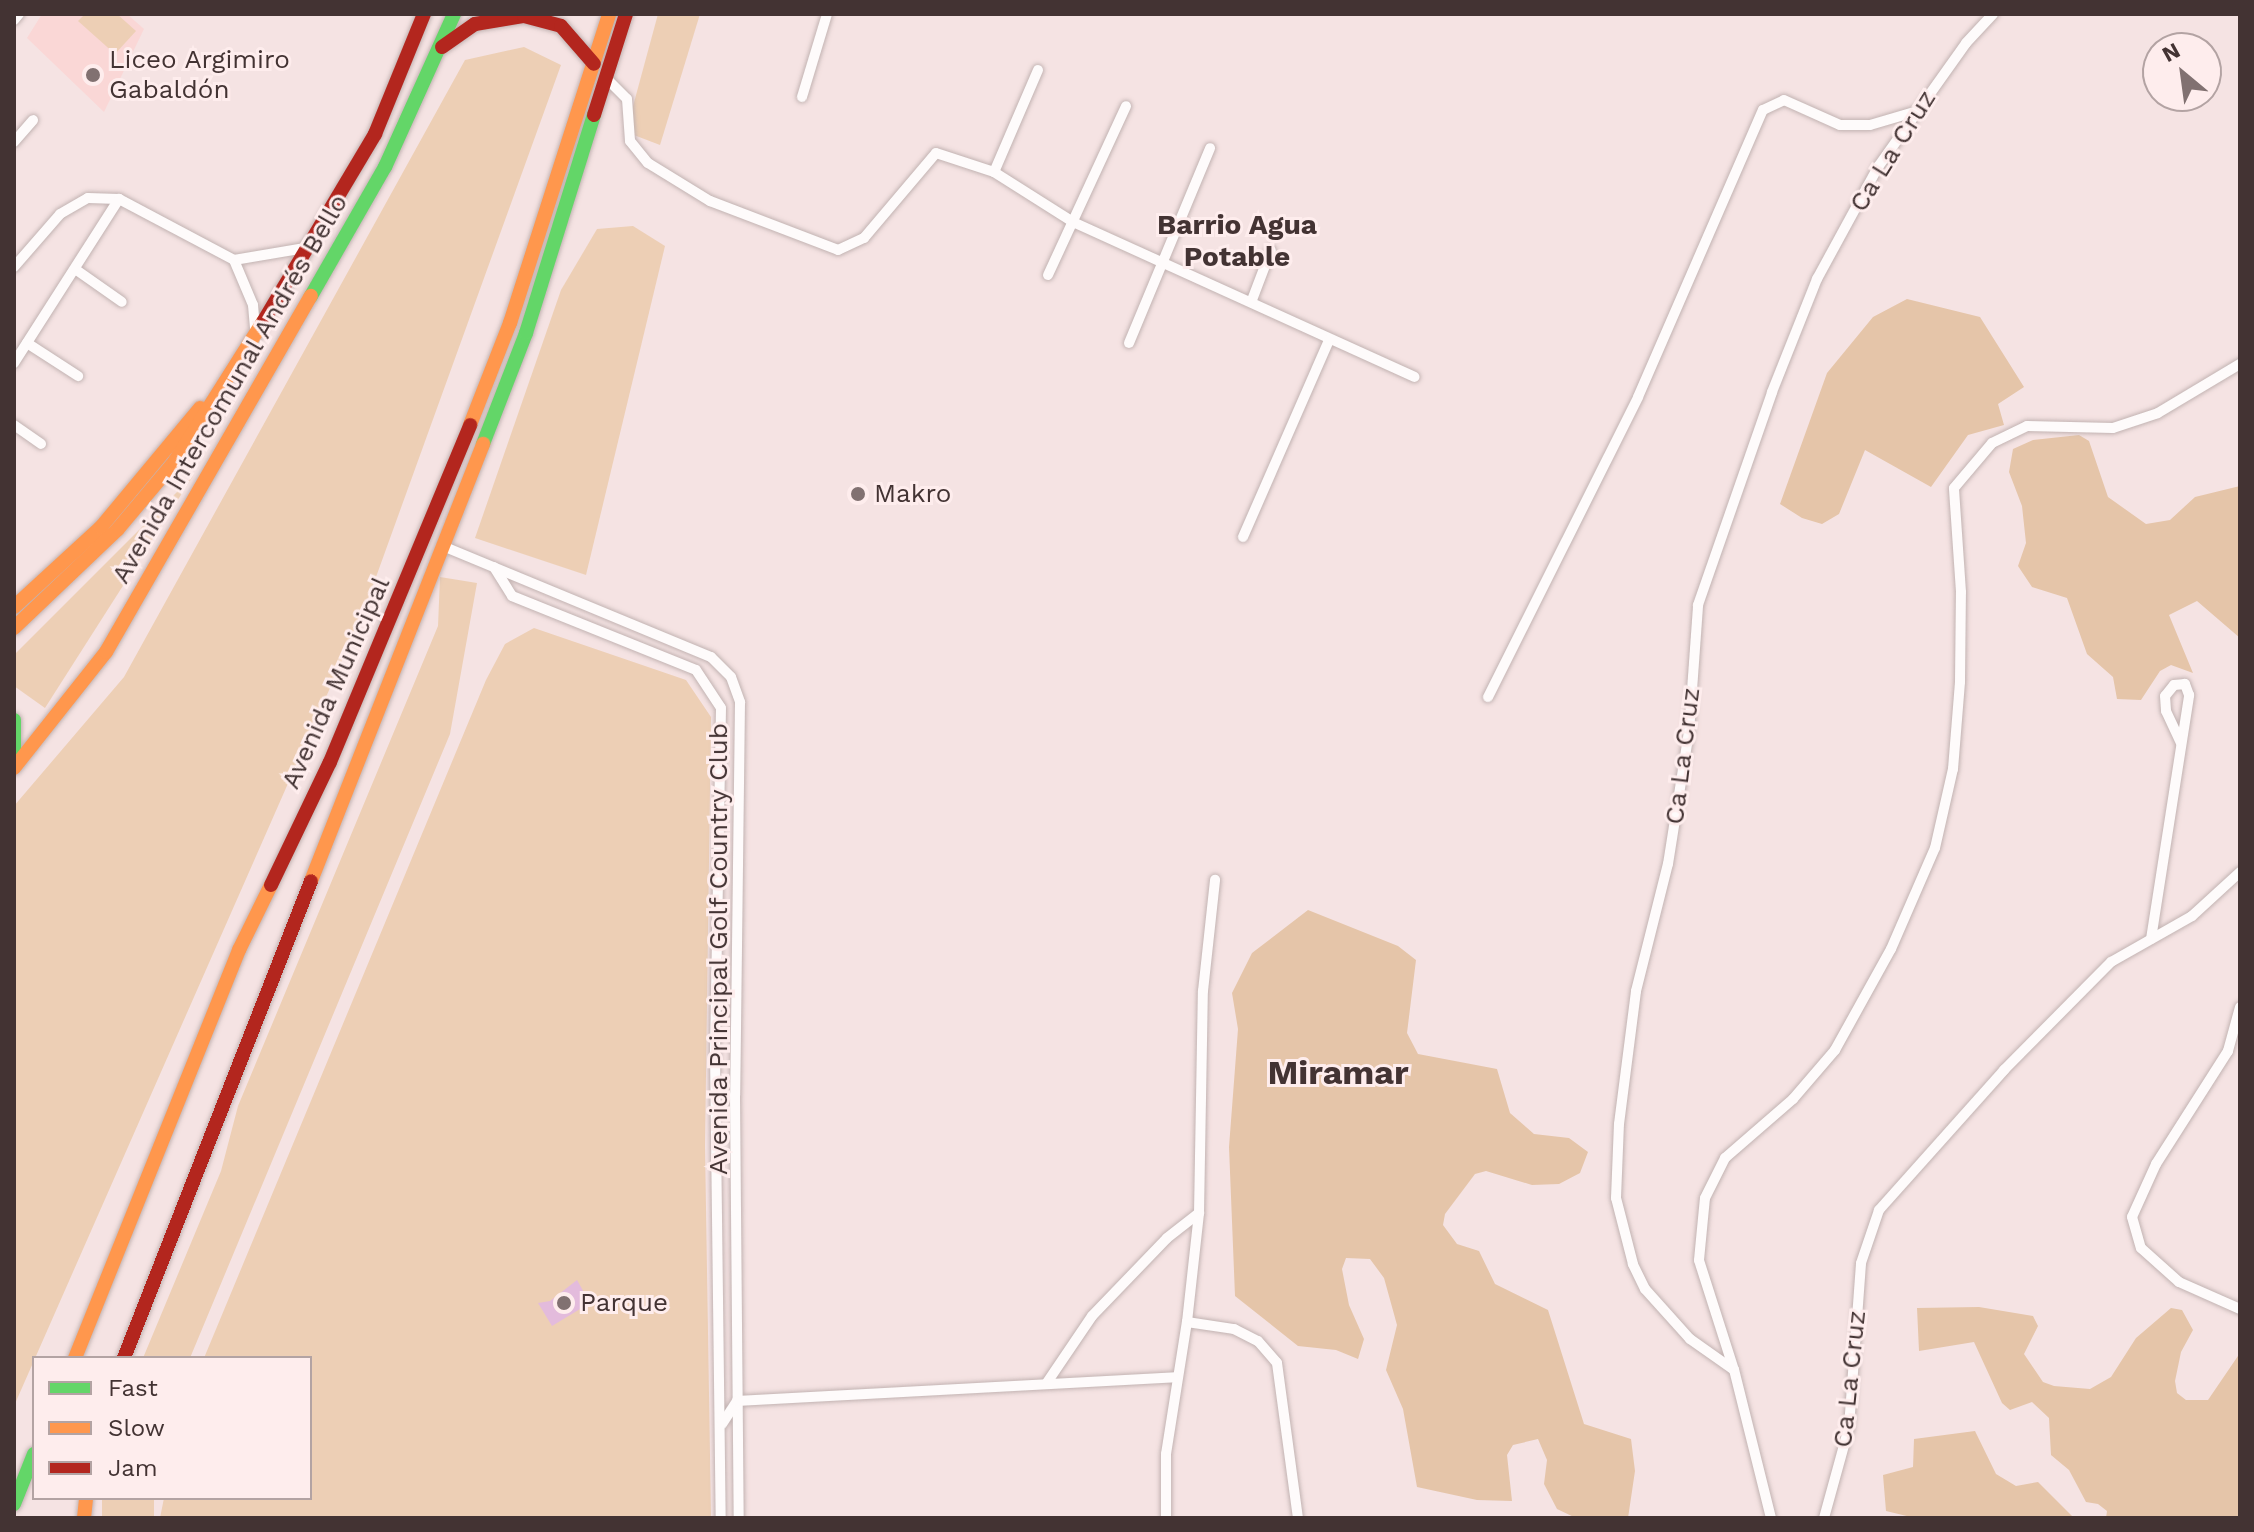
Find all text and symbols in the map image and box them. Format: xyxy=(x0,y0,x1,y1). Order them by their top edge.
north arrow xyxy=(2142,32,2222,112)
text: N xyxy=(2158,37,2184,67)
place label: Liceo Argimiro Gabaldón xyxy=(109,44,291,106)
marker: Liceo Argimiro Gabaldón xyxy=(84,66,102,84)
street label: Ca La Cruz xyxy=(1843,84,1943,218)
street label: Avenida Intercomunal Andrés Bello xyxy=(105,188,355,590)
district label: Barrio Agua Potable xyxy=(1157,208,1317,274)
place label: Makro xyxy=(874,478,951,510)
marker: Makro xyxy=(849,485,867,503)
street label: Avenida Municipal xyxy=(275,572,397,794)
street label: Ca La Cruz xyxy=(1659,685,1707,827)
street label: Avenida Principal Golf Country Club xyxy=(703,721,735,1177)
district label: Miramar xyxy=(1267,1053,1409,1093)
place label: Parque xyxy=(580,1287,668,1319)
marker: Parque xyxy=(555,1294,573,1312)
street label: Ca La Cruz xyxy=(1827,1308,1873,1450)
legend xyxy=(32,1356,312,1500)
text: Fast xyxy=(108,1374,158,1402)
text: Slow xyxy=(108,1414,165,1442)
text: Jam xyxy=(108,1454,158,1482)

